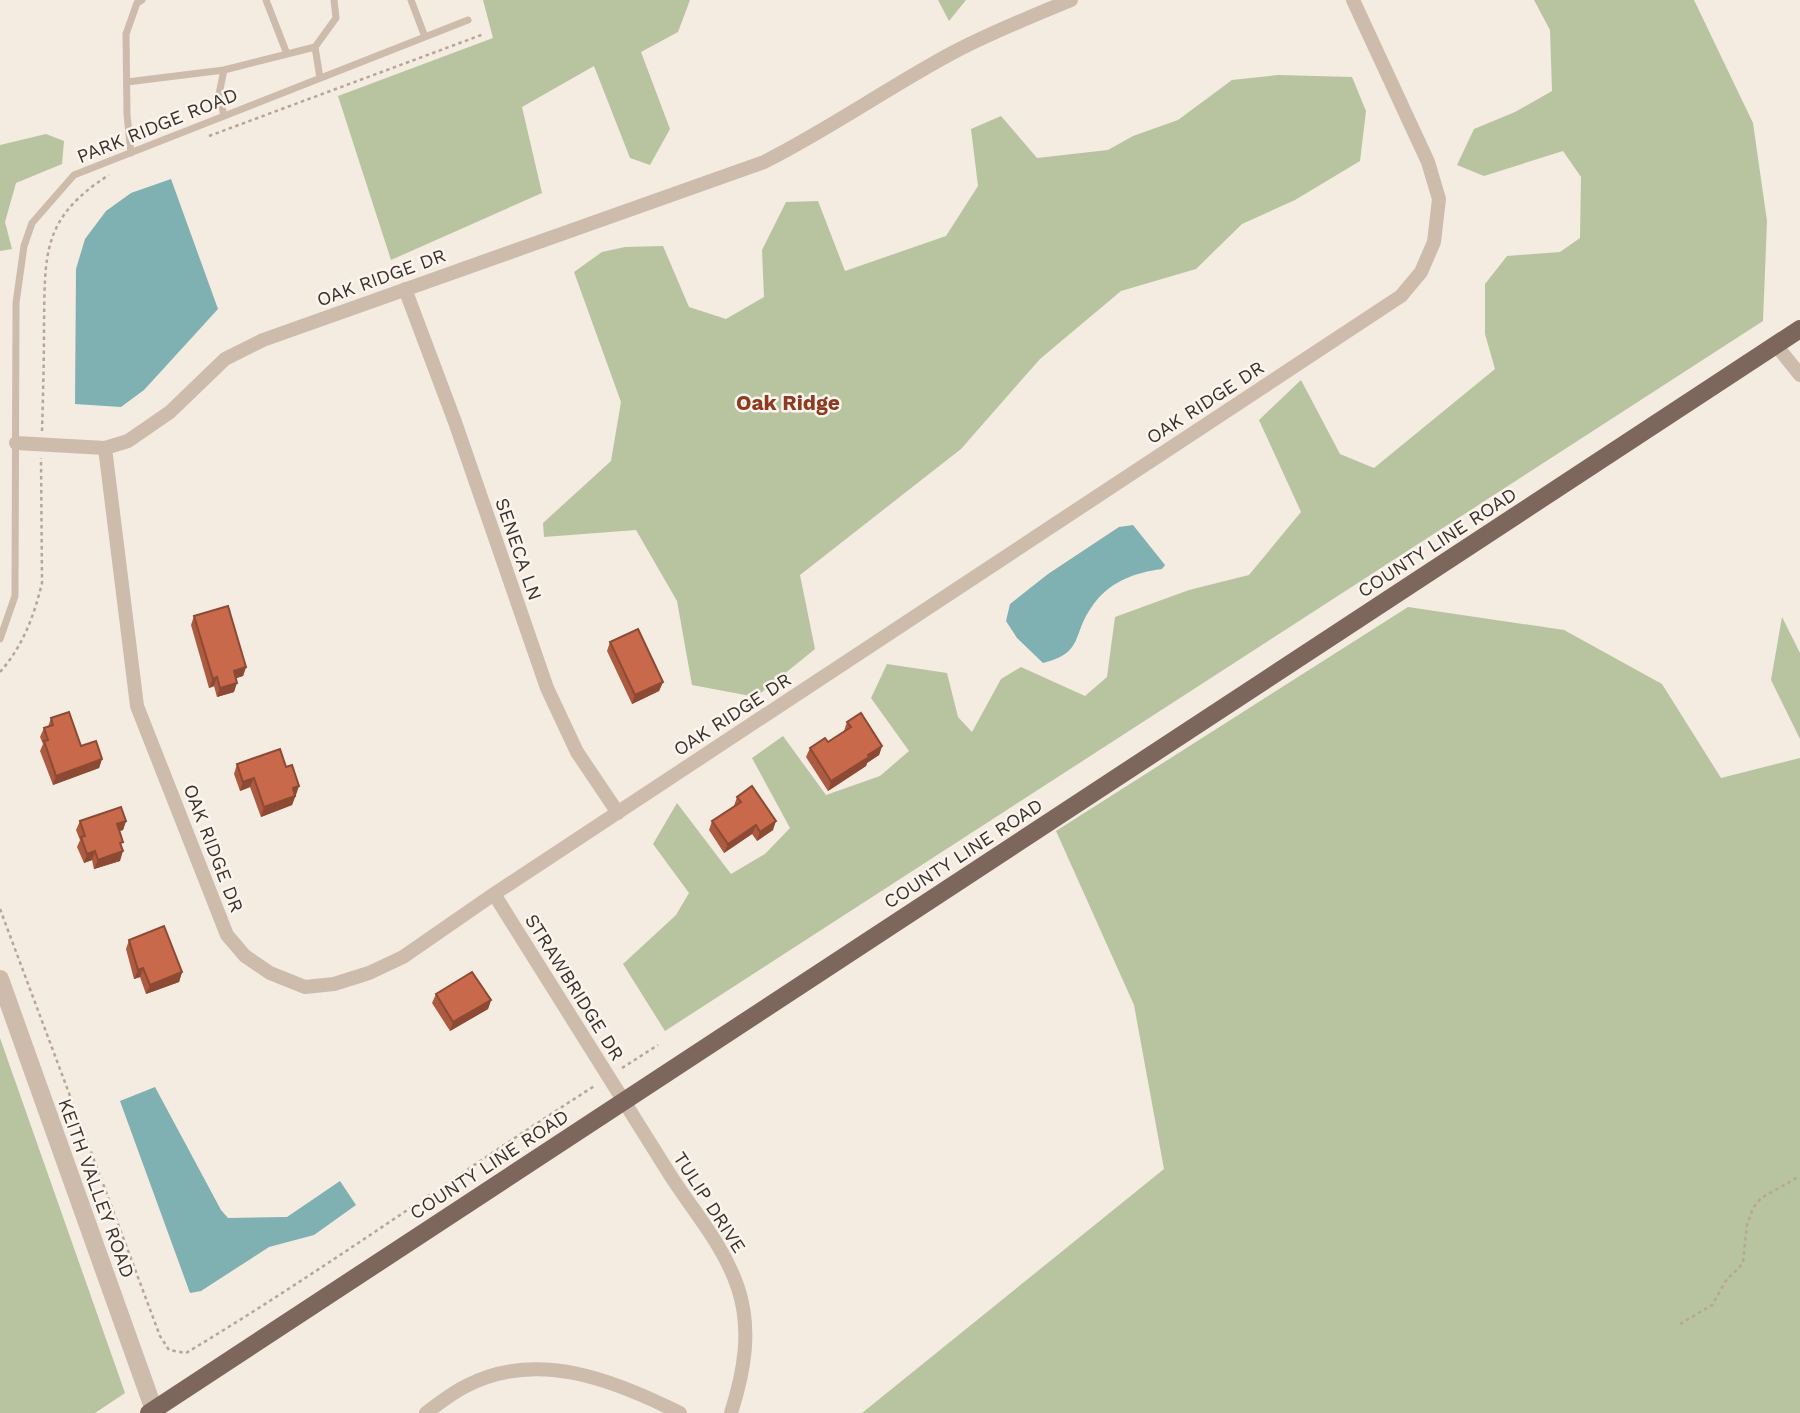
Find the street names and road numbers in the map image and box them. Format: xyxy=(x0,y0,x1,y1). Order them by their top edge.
street label: PARK RIDGE ROAD xyxy=(73,83,241,168)
street label: OAK RIDGE DR xyxy=(313,243,449,311)
street label: OAK RIDGE DR xyxy=(1142,356,1268,449)
street label: COUNTY LINE ROAD xyxy=(1354,482,1521,602)
street label: SENECA LN xyxy=(490,495,547,603)
street label: OAK RIDGE DR xyxy=(669,668,795,761)
street label: OAK RIDGE DR xyxy=(178,781,249,916)
street label: COUNTY LINE ROAD xyxy=(880,793,1047,913)
street label: STRAWBRIDGE DR xyxy=(520,910,629,1065)
street label: KEITH VALLEY ROAD xyxy=(53,1095,140,1281)
street label: COUNTY LINE ROAD xyxy=(406,1104,573,1224)
street label: TULIP DRIVE xyxy=(668,1147,751,1257)

